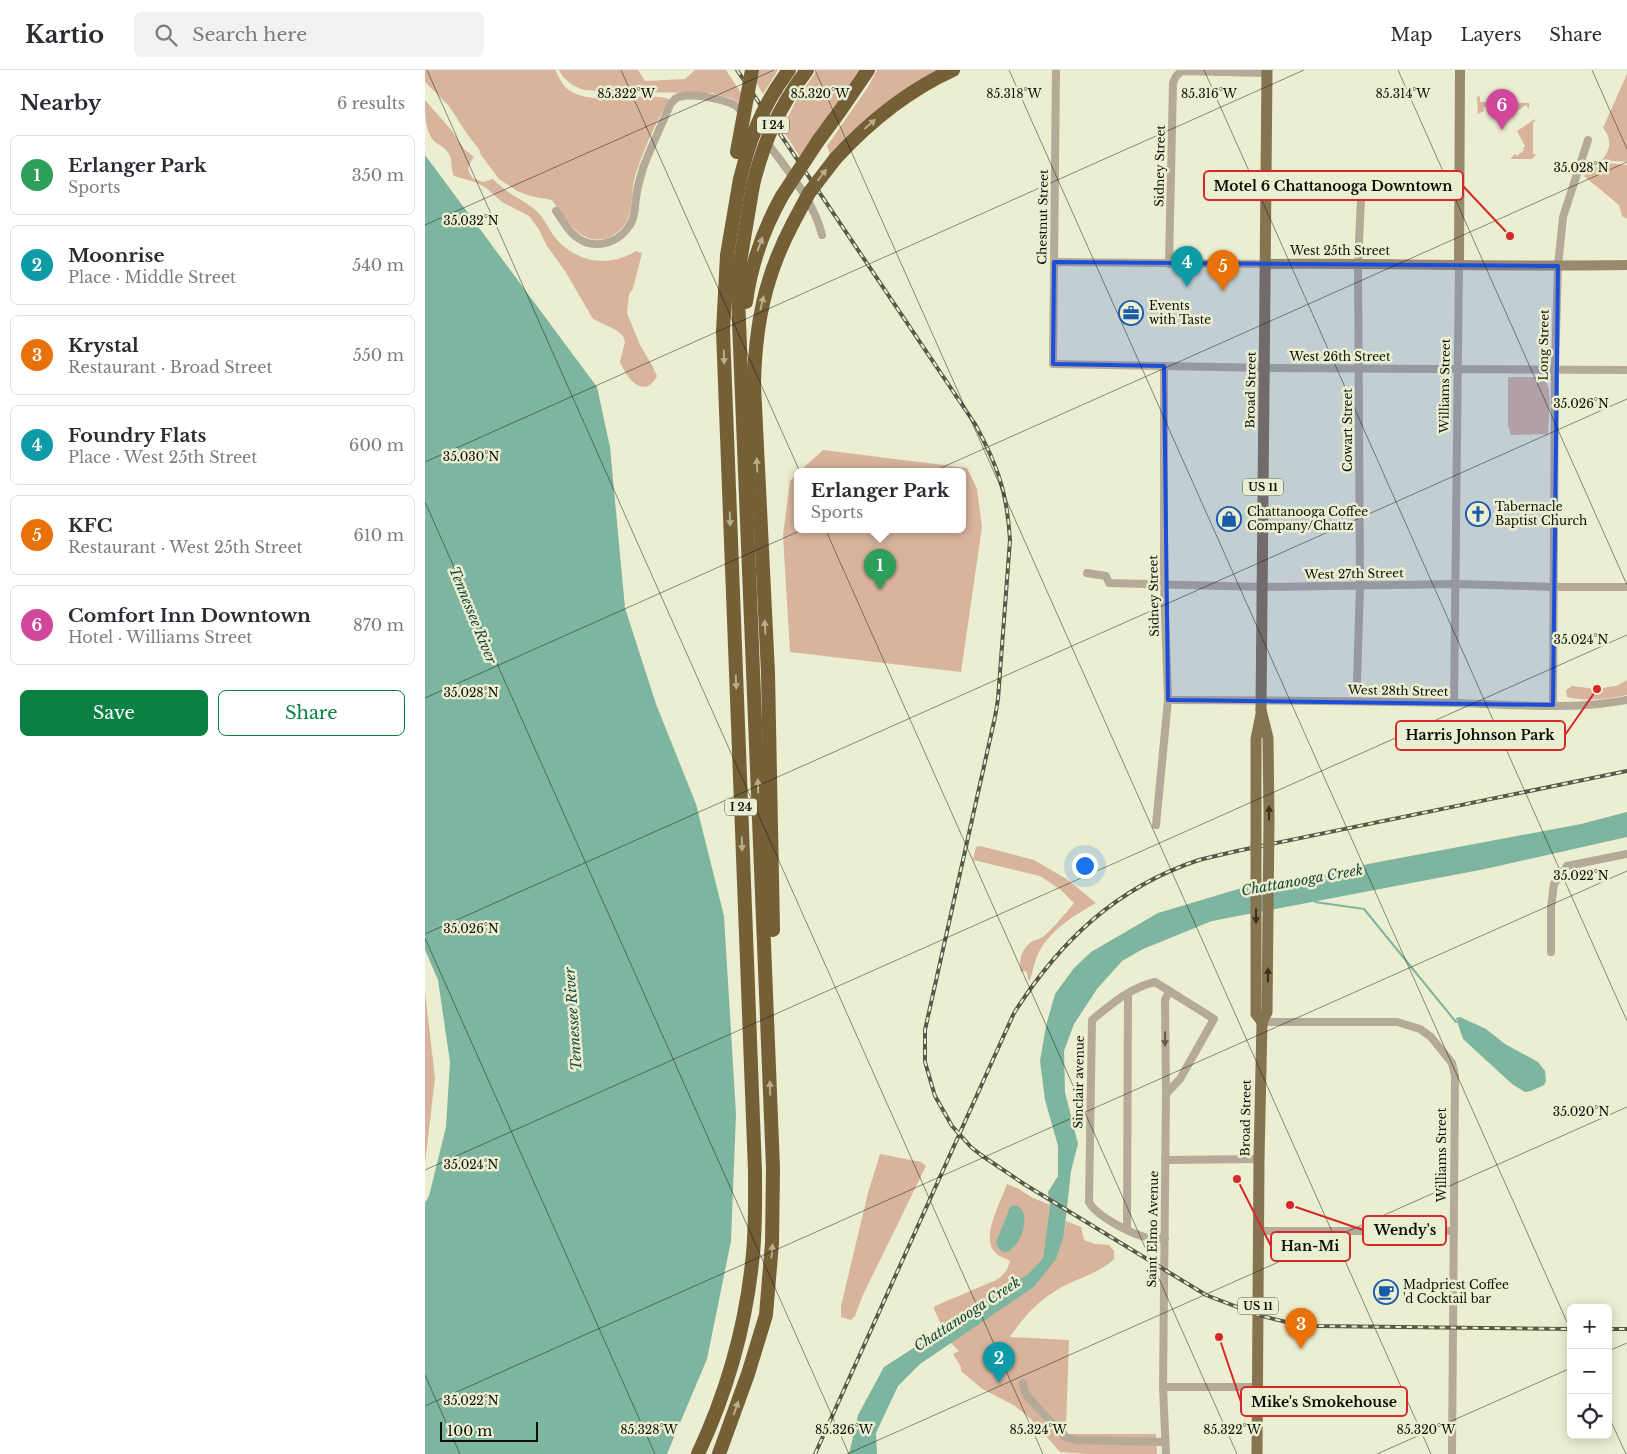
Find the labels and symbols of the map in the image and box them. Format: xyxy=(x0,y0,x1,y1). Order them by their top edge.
text: 85.322°W xyxy=(597,86,656,101)
text: 85.320°W xyxy=(791,86,850,101)
text: 85.318°W xyxy=(986,86,1043,101)
text: 85.316°W xyxy=(1181,86,1238,101)
text: 85.314°W xyxy=(1376,86,1431,101)
pin: 6 xyxy=(1486,89,1518,130)
road number: I 24 xyxy=(757,116,789,134)
one-way arrow xyxy=(863,119,876,130)
street label: Sidney Street xyxy=(1151,125,1168,207)
text: 35.028°N xyxy=(1553,160,1609,175)
one-way arrow xyxy=(817,168,827,182)
street label: Chestnut Street xyxy=(1034,169,1051,265)
callout: Motel 6 Chattanooga Downtown xyxy=(1204,171,1463,200)
text: Motel 6 Chattanooga Downtown xyxy=(1214,177,1452,195)
text: 35.032°N xyxy=(443,213,499,228)
one-way arrow xyxy=(756,236,764,251)
street label: West 25th Street xyxy=(1289,243,1390,258)
pin: 4 xyxy=(1171,246,1203,287)
pin: 5 xyxy=(1207,250,1239,291)
one-way arrow xyxy=(758,295,766,310)
place label: Events with Taste xyxy=(1149,298,1211,327)
office icon: Events with Taste xyxy=(1118,300,1144,326)
street label: Long Street xyxy=(1535,309,1552,381)
street label: Williams Street xyxy=(1436,338,1453,434)
one-way arrow xyxy=(721,349,729,365)
street label: West 26th Street xyxy=(1289,349,1391,364)
street label: Broad Street xyxy=(1242,351,1259,429)
street label: Cowart Street xyxy=(1340,388,1355,472)
text: 35.026°N xyxy=(1553,396,1609,411)
text: 35.030°N xyxy=(443,449,499,464)
one-way arrow xyxy=(753,456,761,472)
road number: US 11 xyxy=(1243,478,1283,496)
place label: Tabernacle Baptist Church xyxy=(1495,499,1587,528)
church icon: Tabernacle Baptist Church xyxy=(1465,501,1491,527)
place label: Chattanooga Coffee Company/Chattz xyxy=(1247,504,1368,533)
shop icon: Chattanooga Coffee Company/Chattz xyxy=(1216,506,1242,532)
one-way arrow xyxy=(727,512,735,528)
pin: 1 xyxy=(864,549,896,590)
street label: Sidney Street xyxy=(1145,555,1162,637)
water label: Tennessee River xyxy=(445,564,501,667)
street label: West 27th Street xyxy=(1303,565,1404,582)
one-way arrow xyxy=(761,619,769,635)
text: 35.024°N xyxy=(1554,632,1609,647)
one-way arrow xyxy=(733,674,741,690)
street label: West 28th Street xyxy=(1347,682,1449,699)
text: 35.028°N xyxy=(443,685,499,700)
callout: Harris Johnson Park xyxy=(1396,721,1565,750)
text: Harris Johnson Park xyxy=(1405,726,1555,744)
one-way arrow xyxy=(753,778,761,794)
road number: I 24 xyxy=(725,799,757,816)
one-way arrow xyxy=(1265,804,1273,820)
one-way arrow xyxy=(739,836,747,852)
your location xyxy=(1072,853,1098,879)
water label: Chattanooga Creek xyxy=(1240,860,1364,900)
text: 35.022°N xyxy=(1553,868,1609,883)
one-way arrow xyxy=(1252,908,1260,924)
text: 35.026°N xyxy=(443,921,499,936)
water label: Tennessee River xyxy=(560,966,586,1071)
one-way arrow xyxy=(1264,967,1272,983)
one-way arrow xyxy=(1161,1031,1169,1047)
street label: Sinclair avenue xyxy=(1070,1035,1087,1129)
street label: Broad Street xyxy=(1237,1079,1254,1157)
one-way arrow xyxy=(766,1080,774,1096)
text: 35.020°N xyxy=(1553,1104,1609,1119)
street label: Williams Street xyxy=(1434,1107,1449,1203)
text: 35.024°N xyxy=(444,1157,499,1172)
street label: Saint Elmo Avenue xyxy=(1144,1170,1161,1287)
callout: Wendy's xyxy=(1363,1216,1446,1245)
text: Wendy's xyxy=(1373,1221,1437,1239)
callout: Han-Mi xyxy=(1271,1232,1350,1261)
text: Han-Mi xyxy=(1281,1237,1339,1255)
one-way arrow xyxy=(768,1242,776,1258)
water label: Chattanooga Creek xyxy=(910,1273,1024,1355)
place label: Madpriest Coffee 'd Cocktail bar xyxy=(1403,1277,1509,1306)
cafe icon: Madpriest Coffee 'd Cocktail bar xyxy=(1373,1279,1399,1305)
road number: US 11 xyxy=(1238,1298,1278,1314)
pin: 3 xyxy=(1285,1308,1317,1349)
pin: 2 xyxy=(983,1342,1015,1383)
callout: Mike's Smokehouse xyxy=(1241,1387,1407,1416)
text: 35.022°N xyxy=(443,1393,499,1408)
text: Mike's Smokehouse xyxy=(1251,1393,1397,1411)
one-way arrow xyxy=(733,1401,740,1416)
scale bar xyxy=(440,1419,537,1442)
text: 85.328°W xyxy=(620,1422,679,1437)
text: 85.326°W xyxy=(815,1422,874,1437)
text: 85.324°W xyxy=(1009,1422,1067,1437)
text: 85.322°W xyxy=(1203,1422,1262,1437)
text: 85.320°W xyxy=(1397,1422,1456,1437)

